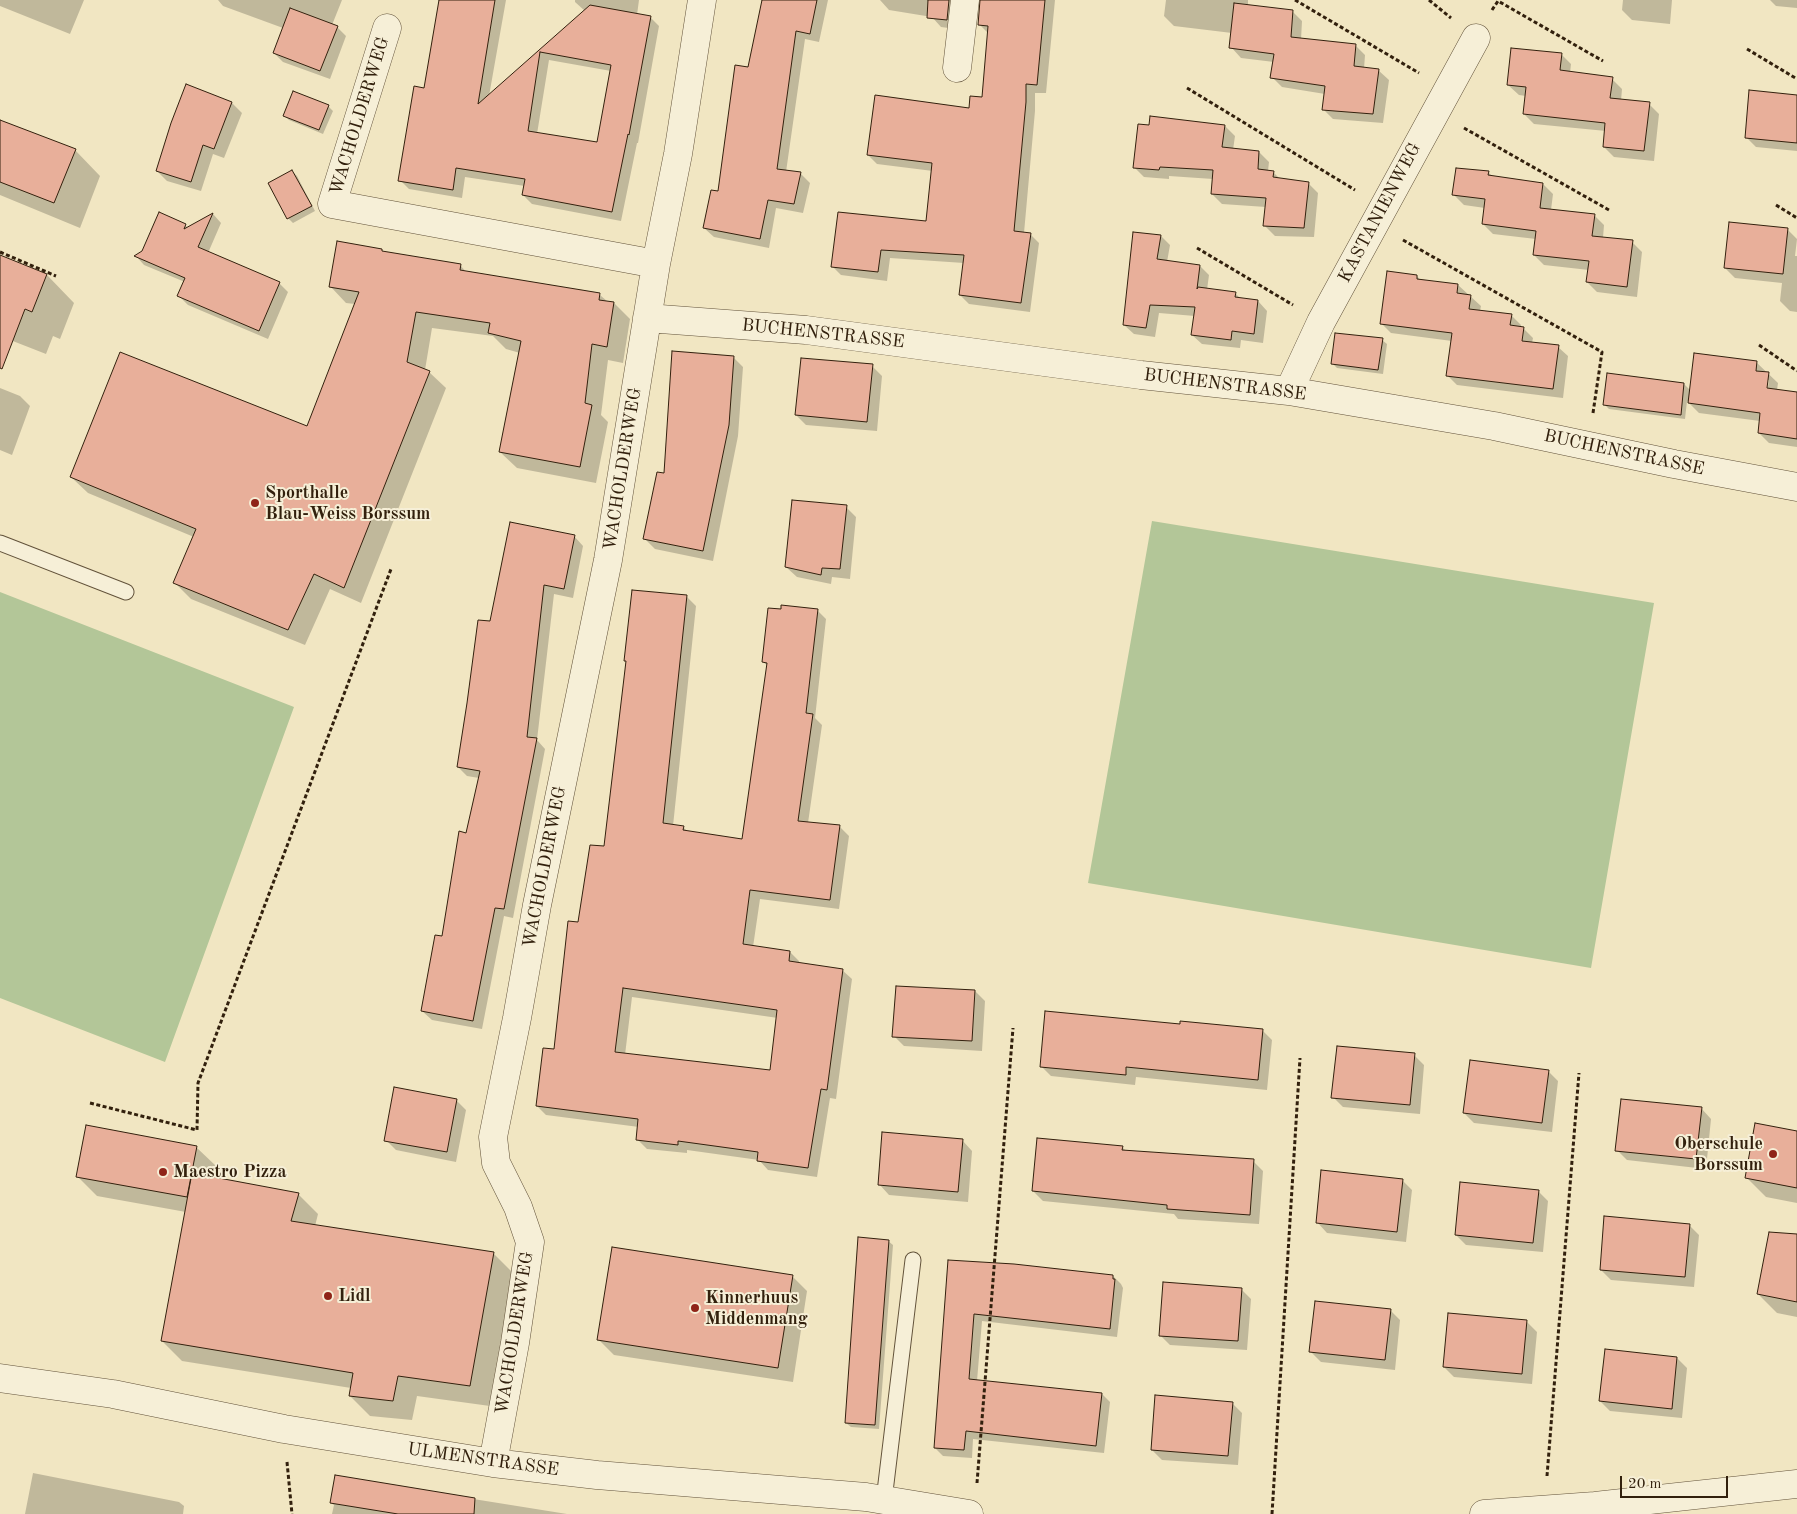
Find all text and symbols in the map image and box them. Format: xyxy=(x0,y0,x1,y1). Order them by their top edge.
street label: WACHOLDERWEG xyxy=(326,34,394,198)
street label: KASTANIENWEG xyxy=(1334,139,1426,287)
street label: BUCHENSTRASSE xyxy=(741,315,905,353)
street label: BUCHENSTRASSE xyxy=(1143,364,1307,406)
street label: WACHOLDERWEG xyxy=(599,386,647,552)
street label: BUCHENSTRASSE xyxy=(1542,425,1706,481)
place label: Sporthalle Blau-Weiss Borssum xyxy=(265,482,430,524)
marker: Sporthalle Blau-Weiss Borssum xyxy=(249,497,261,509)
street label: WACHOLDERWEG xyxy=(519,784,571,950)
place label: Oberschule Borssum xyxy=(1674,1133,1763,1176)
marker: Oberschule Borssum xyxy=(1767,1148,1779,1160)
place label: Maestro Pizza xyxy=(173,1161,287,1183)
marker: Maestro Pizza xyxy=(157,1166,169,1178)
street label: WACHOLDERWEG xyxy=(491,1250,539,1416)
place label: Lidl xyxy=(338,1285,371,1307)
place label: Kinnerhuus Middenmang xyxy=(705,1287,808,1330)
marker: Lidl xyxy=(322,1290,334,1302)
marker: Kinnerhuus Middenmang xyxy=(689,1302,701,1314)
street label: ULMENSTRASSE xyxy=(406,1439,560,1481)
scale bar xyxy=(1622,1466,1730,1498)
text: 20 m xyxy=(1628,1477,1662,1492)

